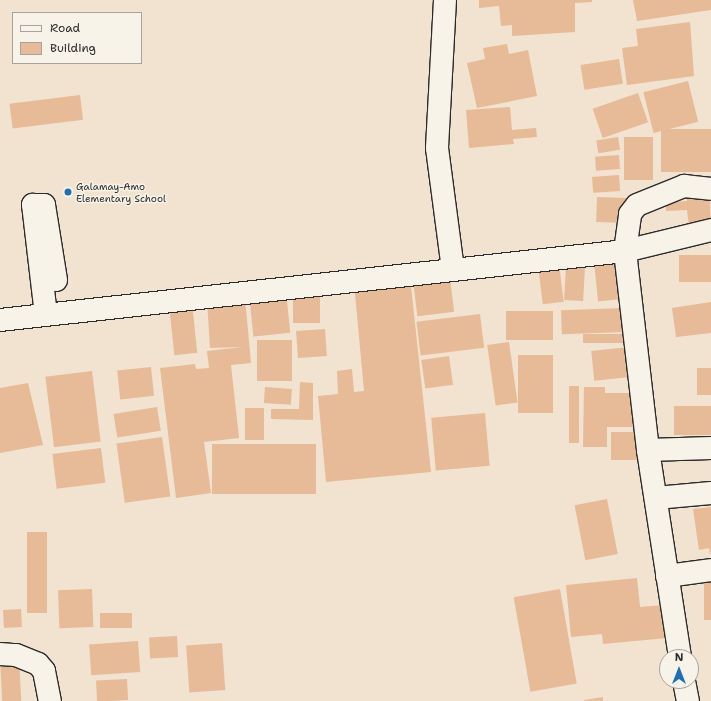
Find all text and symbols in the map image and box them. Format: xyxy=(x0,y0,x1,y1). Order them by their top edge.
legend xyxy=(12,12,142,64)
text: Road xyxy=(50,20,80,36)
text: Building xyxy=(50,40,96,56)
place label: Galamay-Amo Elementary School xyxy=(76,180,166,204)
marker: Galamay-Amo Elementary School xyxy=(63,187,73,197)
north arrow xyxy=(659,649,699,689)
text: N xyxy=(675,650,683,665)

